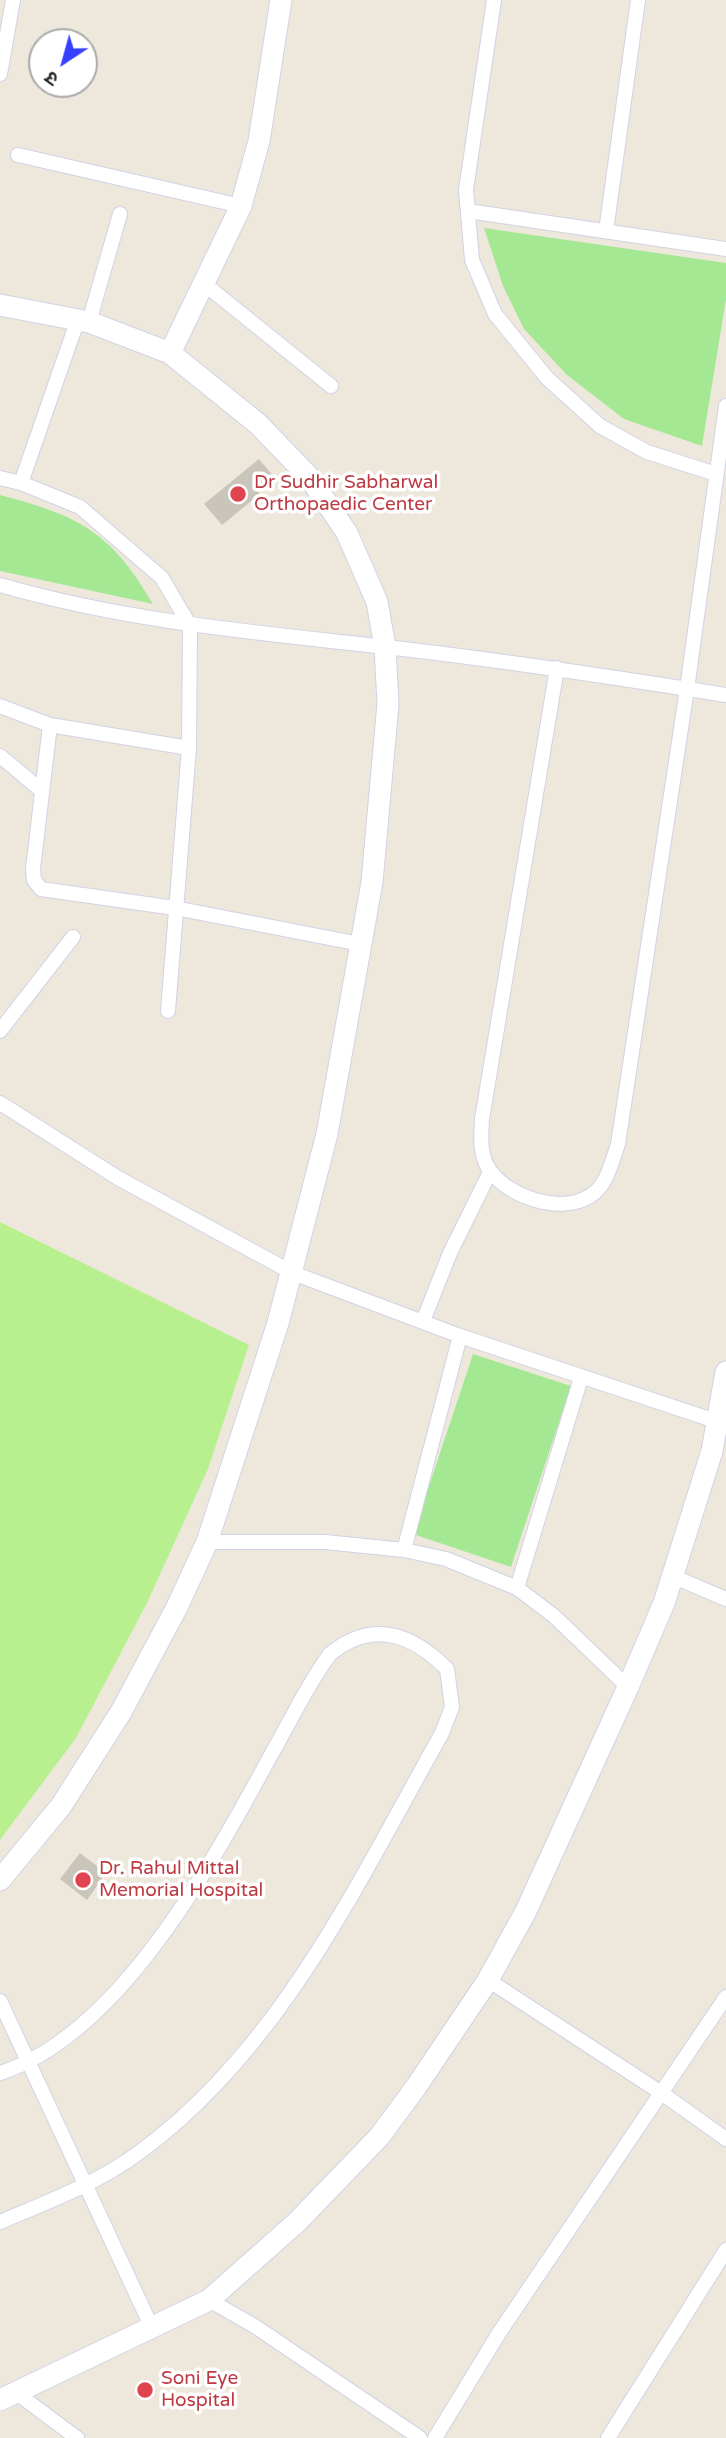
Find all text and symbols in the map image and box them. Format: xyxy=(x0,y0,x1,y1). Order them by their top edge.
north arrow xyxy=(28,28,98,98)
text: उ xyxy=(41,66,63,91)
place label: Dr Sudhir Sabharwal Orthopaedic Center xyxy=(254,472,438,516)
marker: Dr Sudhir Sabharwal Orthopaedic Center xyxy=(228,484,248,504)
place label: Dr. Rahul Mittal Memorial Hospital xyxy=(99,1858,263,1902)
marker: Dr. Rahul Mittal Memorial Hospital xyxy=(73,1870,93,1890)
place label: Soni Eye Hospital xyxy=(161,2368,238,2412)
marker: Soni Eye Hospital xyxy=(135,2380,155,2400)

